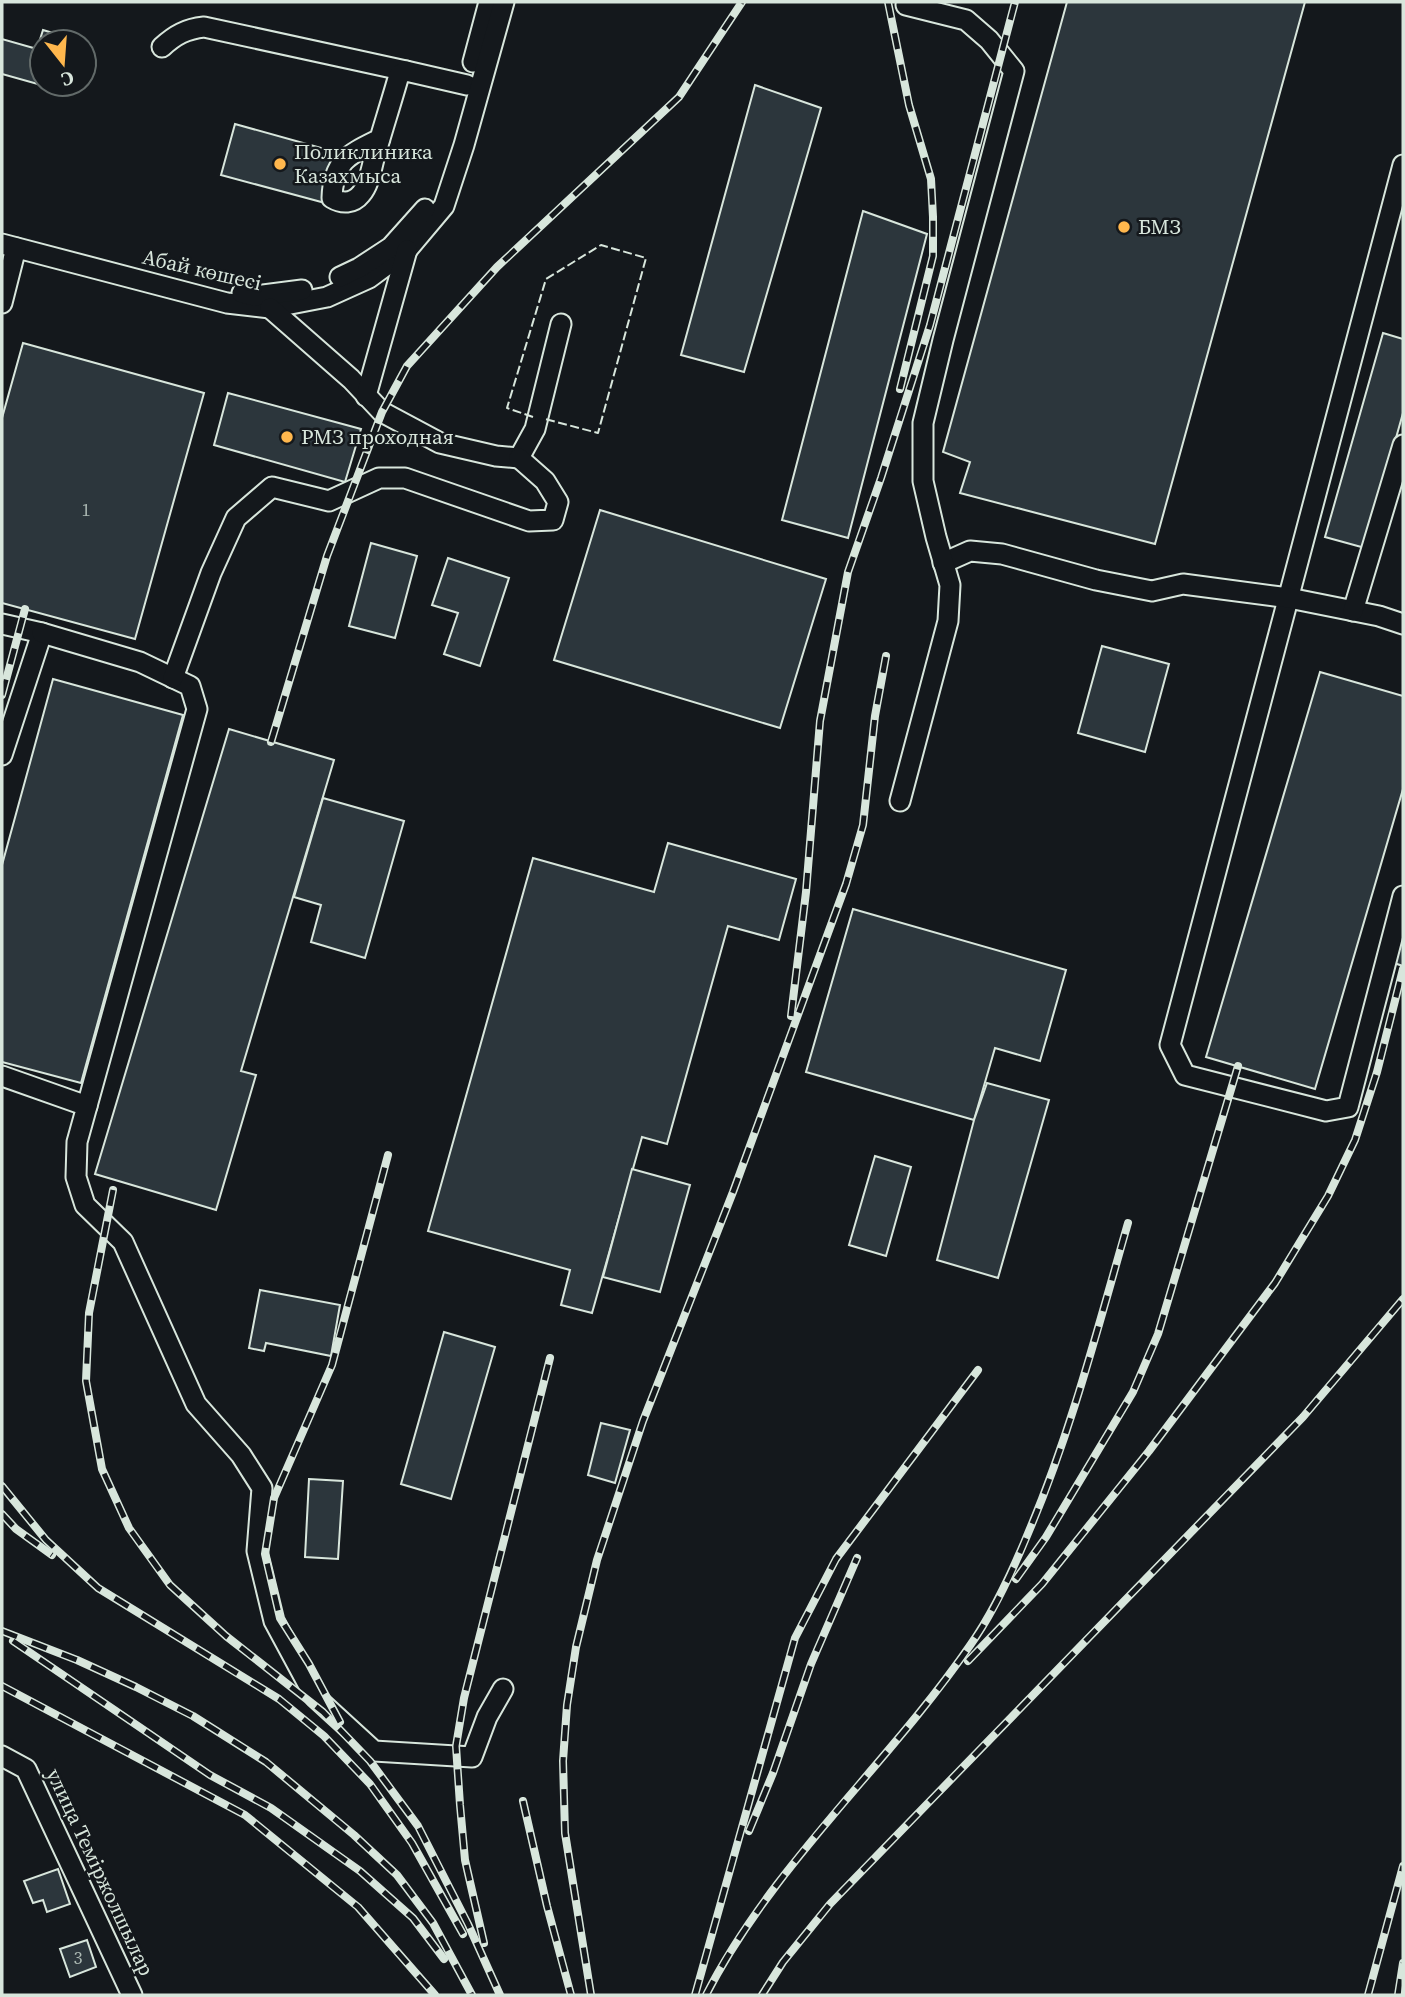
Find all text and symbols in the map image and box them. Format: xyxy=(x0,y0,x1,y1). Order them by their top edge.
north arrow xyxy=(28,28,98,98)
text: С xyxy=(58,65,77,93)
place label: Поликлиника Казахмыса xyxy=(294,137,433,190)
marker: Поликлиника Казахмыса xyxy=(272,156,288,172)
place label: БМЗ xyxy=(1138,212,1181,241)
marker: БМЗ xyxy=(1116,219,1132,235)
street label: Абай көшесі xyxy=(140,242,265,297)
place label: РМЗ проходная xyxy=(301,422,454,451)
marker: РМЗ проходная xyxy=(279,429,295,445)
house number: 1 xyxy=(82,497,91,522)
street label: улица Теміржолшылар xyxy=(40,1763,161,1980)
house number: 3 xyxy=(74,1945,83,1970)

